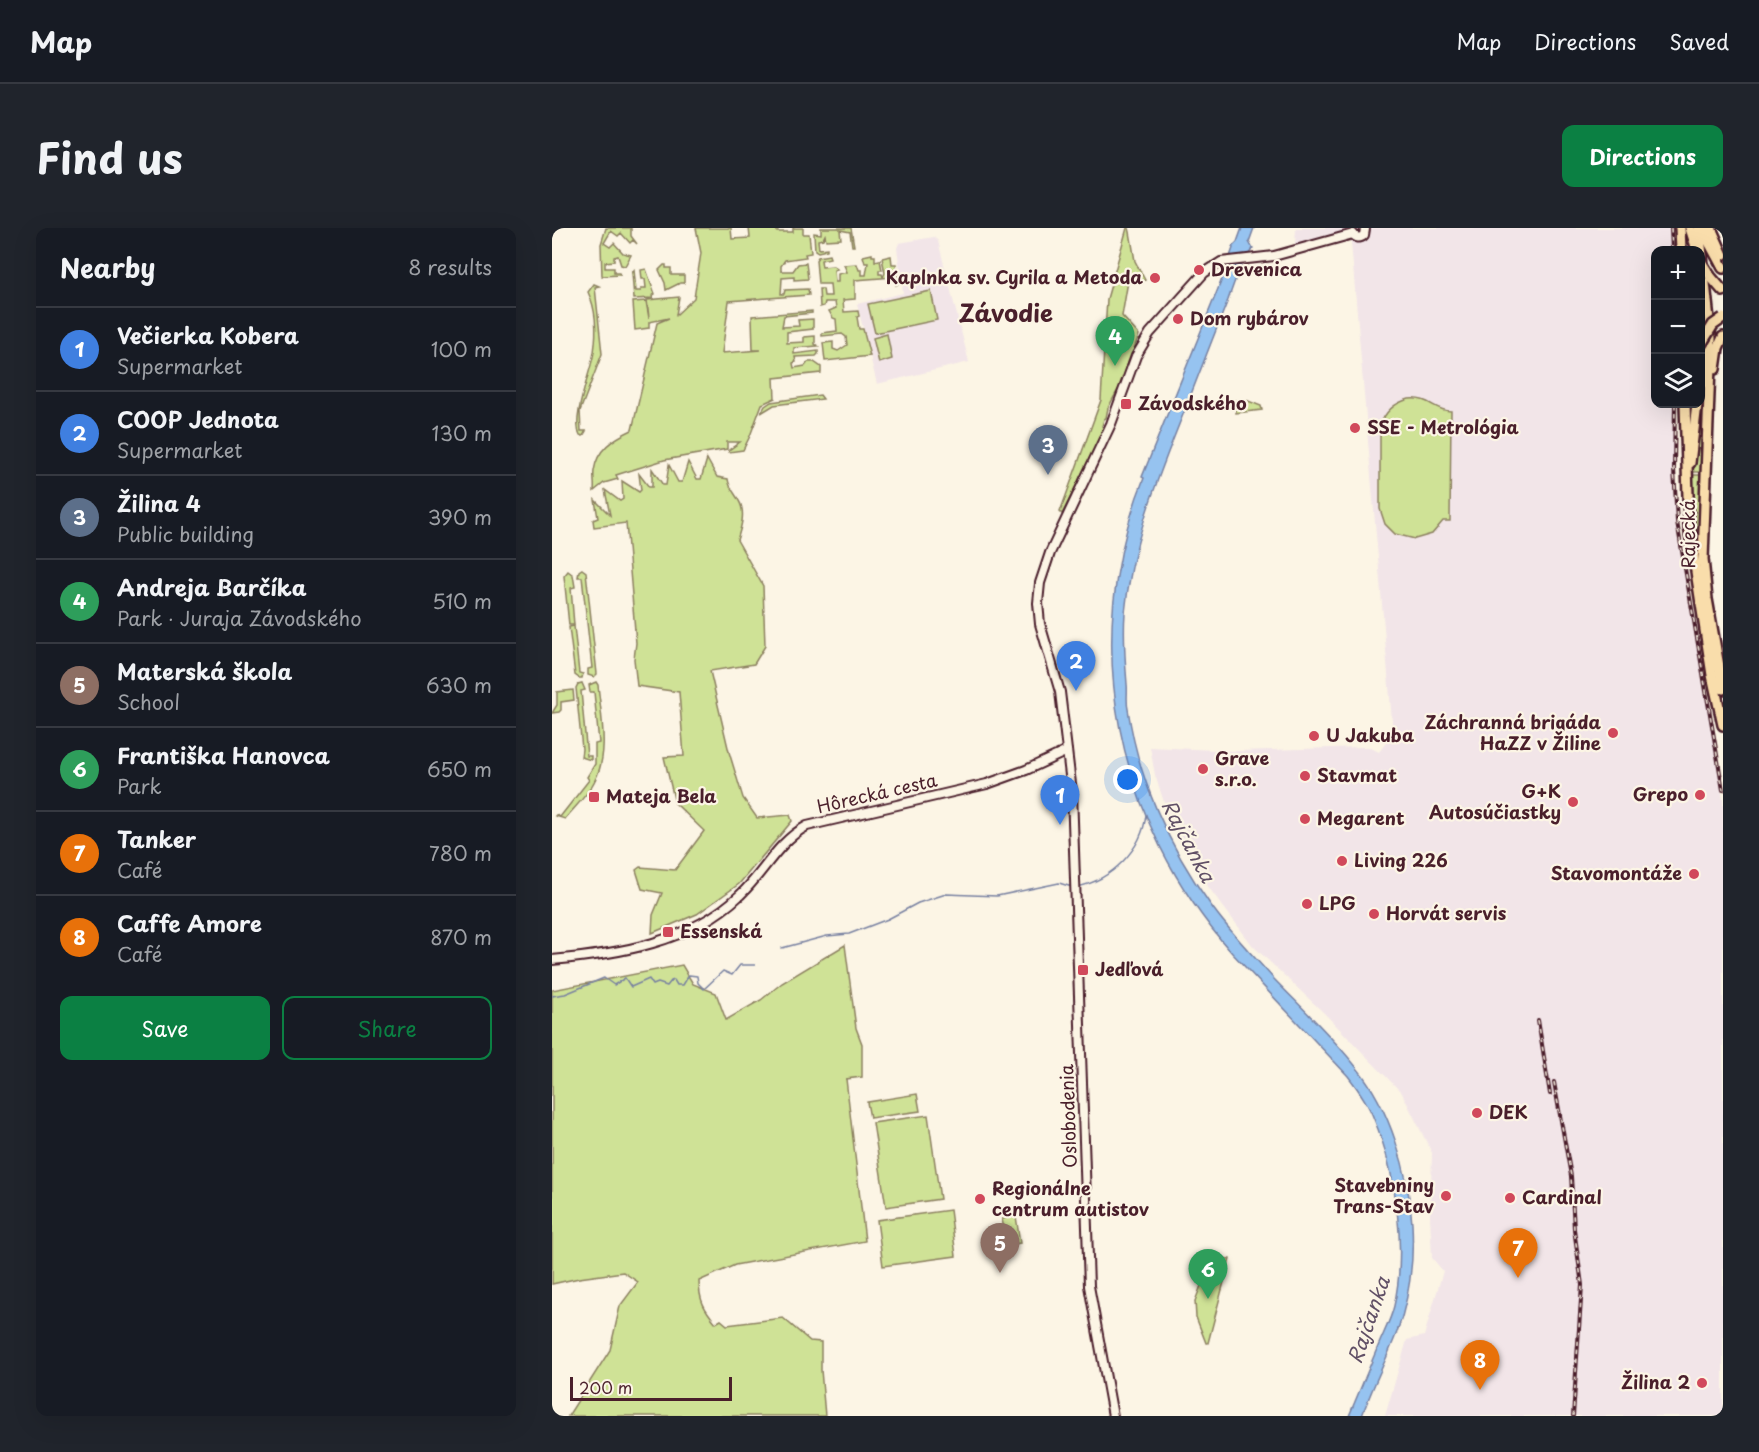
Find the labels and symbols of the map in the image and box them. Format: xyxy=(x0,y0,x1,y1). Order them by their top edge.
place label: Drevenica xyxy=(1211,255,1303,282)
place label: Kaplnka sv. Cyrila a Metoda xyxy=(886,263,1143,290)
marker: Drevenica xyxy=(1192,263,1206,277)
marker: Kaplnka sv. Cyrila a Metoda xyxy=(1148,271,1162,285)
district label: Závodie xyxy=(959,294,1053,330)
place label: Dom rybárov xyxy=(1190,304,1309,331)
marker: Dom rybárov xyxy=(1171,312,1185,326)
pin: 4 xyxy=(1096,316,1134,366)
place label: Závodského xyxy=(1138,389,1247,416)
marker: Závodského xyxy=(1119,397,1133,411)
place label: SSE - Metrológia xyxy=(1367,413,1520,440)
marker: SSE - Metrológia xyxy=(1348,421,1362,435)
pin: 3 xyxy=(1028,426,1068,475)
street label: Rajecká xyxy=(1674,499,1701,568)
pin: 2 xyxy=(1056,642,1096,691)
place label: Záchranná brigáda HaZZ v Žiline xyxy=(1425,708,1601,756)
place label: U Jakuba xyxy=(1326,721,1414,748)
marker: Záchranná brigáda HaZZ v Žiline xyxy=(1606,726,1620,740)
marker: U Jakuba xyxy=(1307,729,1321,743)
place label: Grave s.r.o. xyxy=(1215,744,1269,792)
place label: Stavmat xyxy=(1317,761,1397,788)
marker: Grave s.r.o. xyxy=(1196,762,1210,776)
street label: Hôrecká cesta xyxy=(814,765,940,819)
your location xyxy=(1113,765,1142,794)
marker: Stavmat xyxy=(1298,769,1312,783)
pin: 1 xyxy=(1040,776,1080,825)
place label: G+K Autosúčiastky xyxy=(1429,777,1561,825)
place label: Grepo xyxy=(1633,780,1688,807)
place label: Mateja Bela xyxy=(606,782,717,809)
marker: Grepo xyxy=(1693,788,1707,802)
marker: Mateja Bela xyxy=(587,790,601,804)
water label: Rajčanka xyxy=(1154,794,1224,888)
marker: G+K Autosúčiastky xyxy=(1566,795,1580,809)
place label: Megarent xyxy=(1317,804,1405,831)
marker: Megarent xyxy=(1298,812,1312,826)
place label: Living 226 xyxy=(1354,846,1448,873)
marker: Living 226 xyxy=(1335,854,1349,868)
place label: Stavomontáže xyxy=(1551,859,1682,886)
marker: Stavomontáže xyxy=(1687,867,1701,881)
place label: LPG xyxy=(1319,889,1356,916)
marker: LPG xyxy=(1300,897,1314,911)
place label: Horvát servis xyxy=(1386,899,1507,926)
marker: Horvát servis xyxy=(1367,907,1381,921)
place label: Essenská xyxy=(680,917,762,944)
marker: Essenská xyxy=(661,925,675,939)
place label: Jedľová xyxy=(1095,955,1164,982)
marker: Jedľová xyxy=(1076,963,1090,977)
street label: Oslobodenia xyxy=(1052,1064,1083,1168)
place label: DEK xyxy=(1489,1098,1528,1125)
marker: DEK xyxy=(1470,1106,1484,1120)
place label: Stavebniny Trans-Stav xyxy=(1333,1171,1434,1219)
place label: Regionálne centrum autistov xyxy=(992,1174,1150,1222)
place label: Cardinal xyxy=(1522,1183,1602,1210)
marker: Stavebniny Trans-Stav xyxy=(1439,1189,1453,1203)
marker: Cardinal xyxy=(1503,1191,1517,1205)
marker: Regionálne centrum autistov xyxy=(973,1192,987,1206)
pin: 5 xyxy=(980,1224,1020,1273)
pin: 7 xyxy=(1498,1228,1538,1278)
pin: 6 xyxy=(1188,1250,1228,1299)
water label: Rajčanka xyxy=(1339,1272,1397,1367)
pin: 8 xyxy=(1460,1340,1500,1390)
place label: Žilina 2 xyxy=(1621,1368,1690,1395)
scale bar xyxy=(570,1374,732,1402)
marker: Žilina 2 xyxy=(1695,1376,1709,1390)

